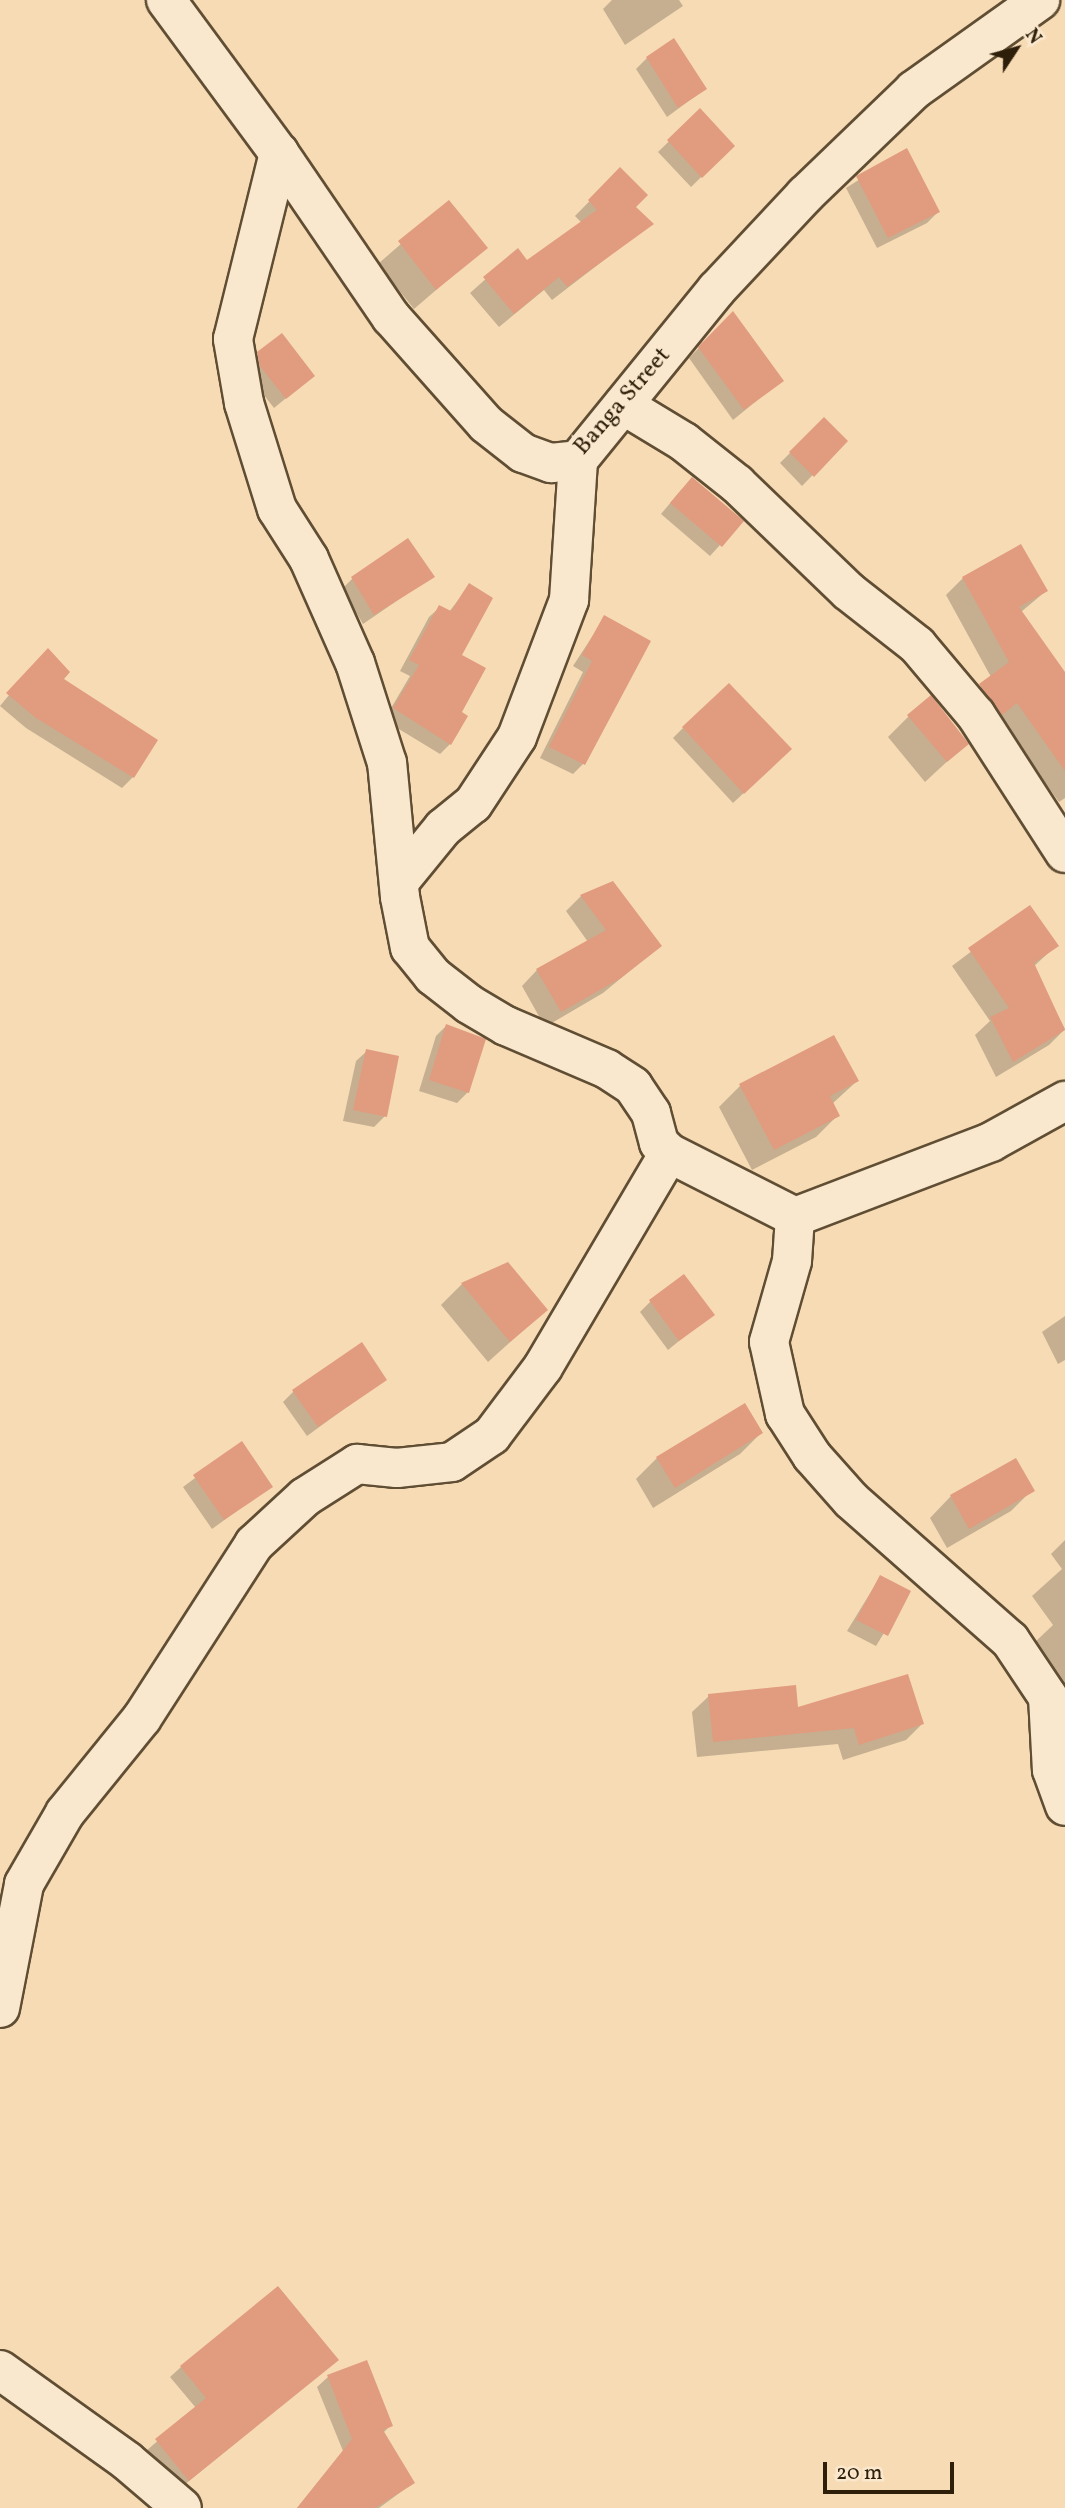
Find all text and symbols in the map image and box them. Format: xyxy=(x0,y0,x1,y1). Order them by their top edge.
north arrow xyxy=(981,14,1051,84)
text: N xyxy=(1018,23,1048,50)
street label: Banga Street xyxy=(568,342,678,462)
scale bar xyxy=(827,2448,958,2492)
text: 20 m xyxy=(836,2459,882,2488)

